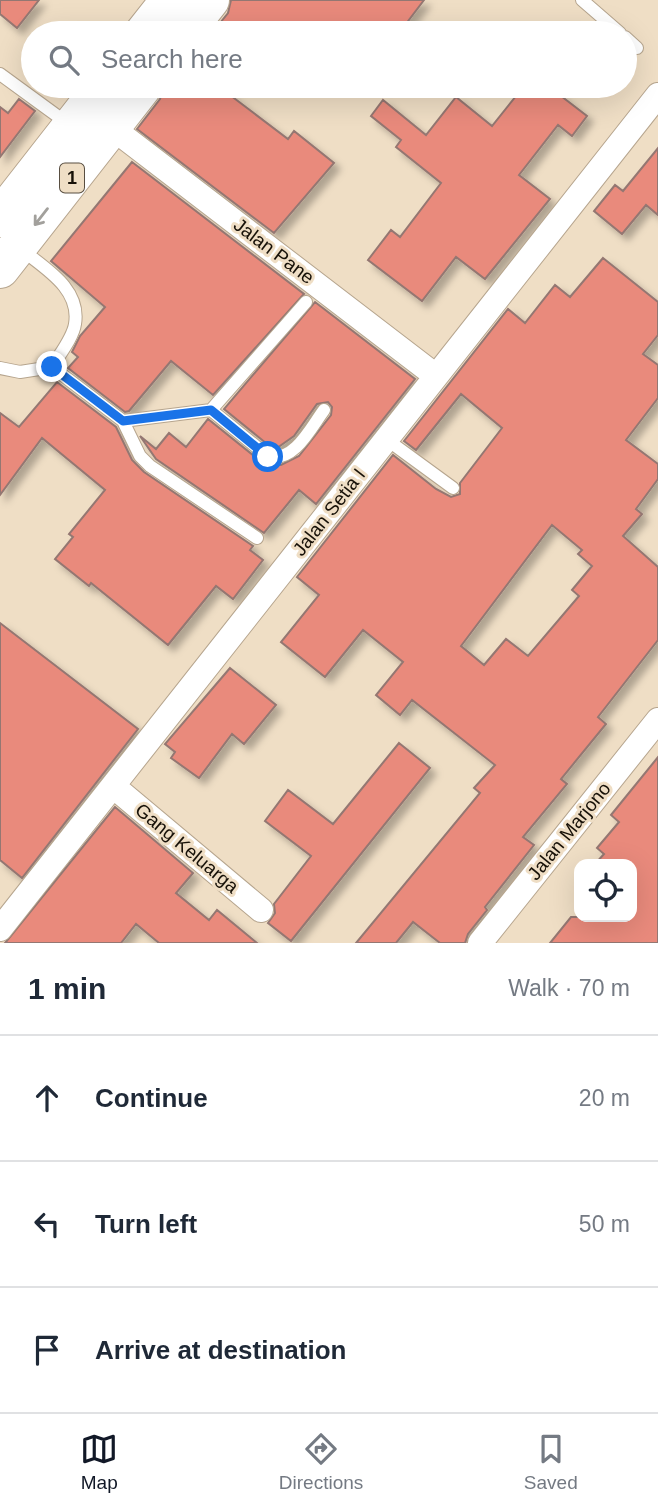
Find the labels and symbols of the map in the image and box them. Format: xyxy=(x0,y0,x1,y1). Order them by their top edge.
road number: 1 xyxy=(60,163,84,192)
one-way arrow xyxy=(33,207,48,226)
street label: Jalan Pane xyxy=(230,214,318,288)
route end xyxy=(36,351,67,382)
route start xyxy=(252,441,283,472)
street label: Jalan Setia I xyxy=(289,464,369,560)
street label: Jalan Marjono xyxy=(523,778,615,884)
street label: Gang Keluarga xyxy=(131,799,243,897)

